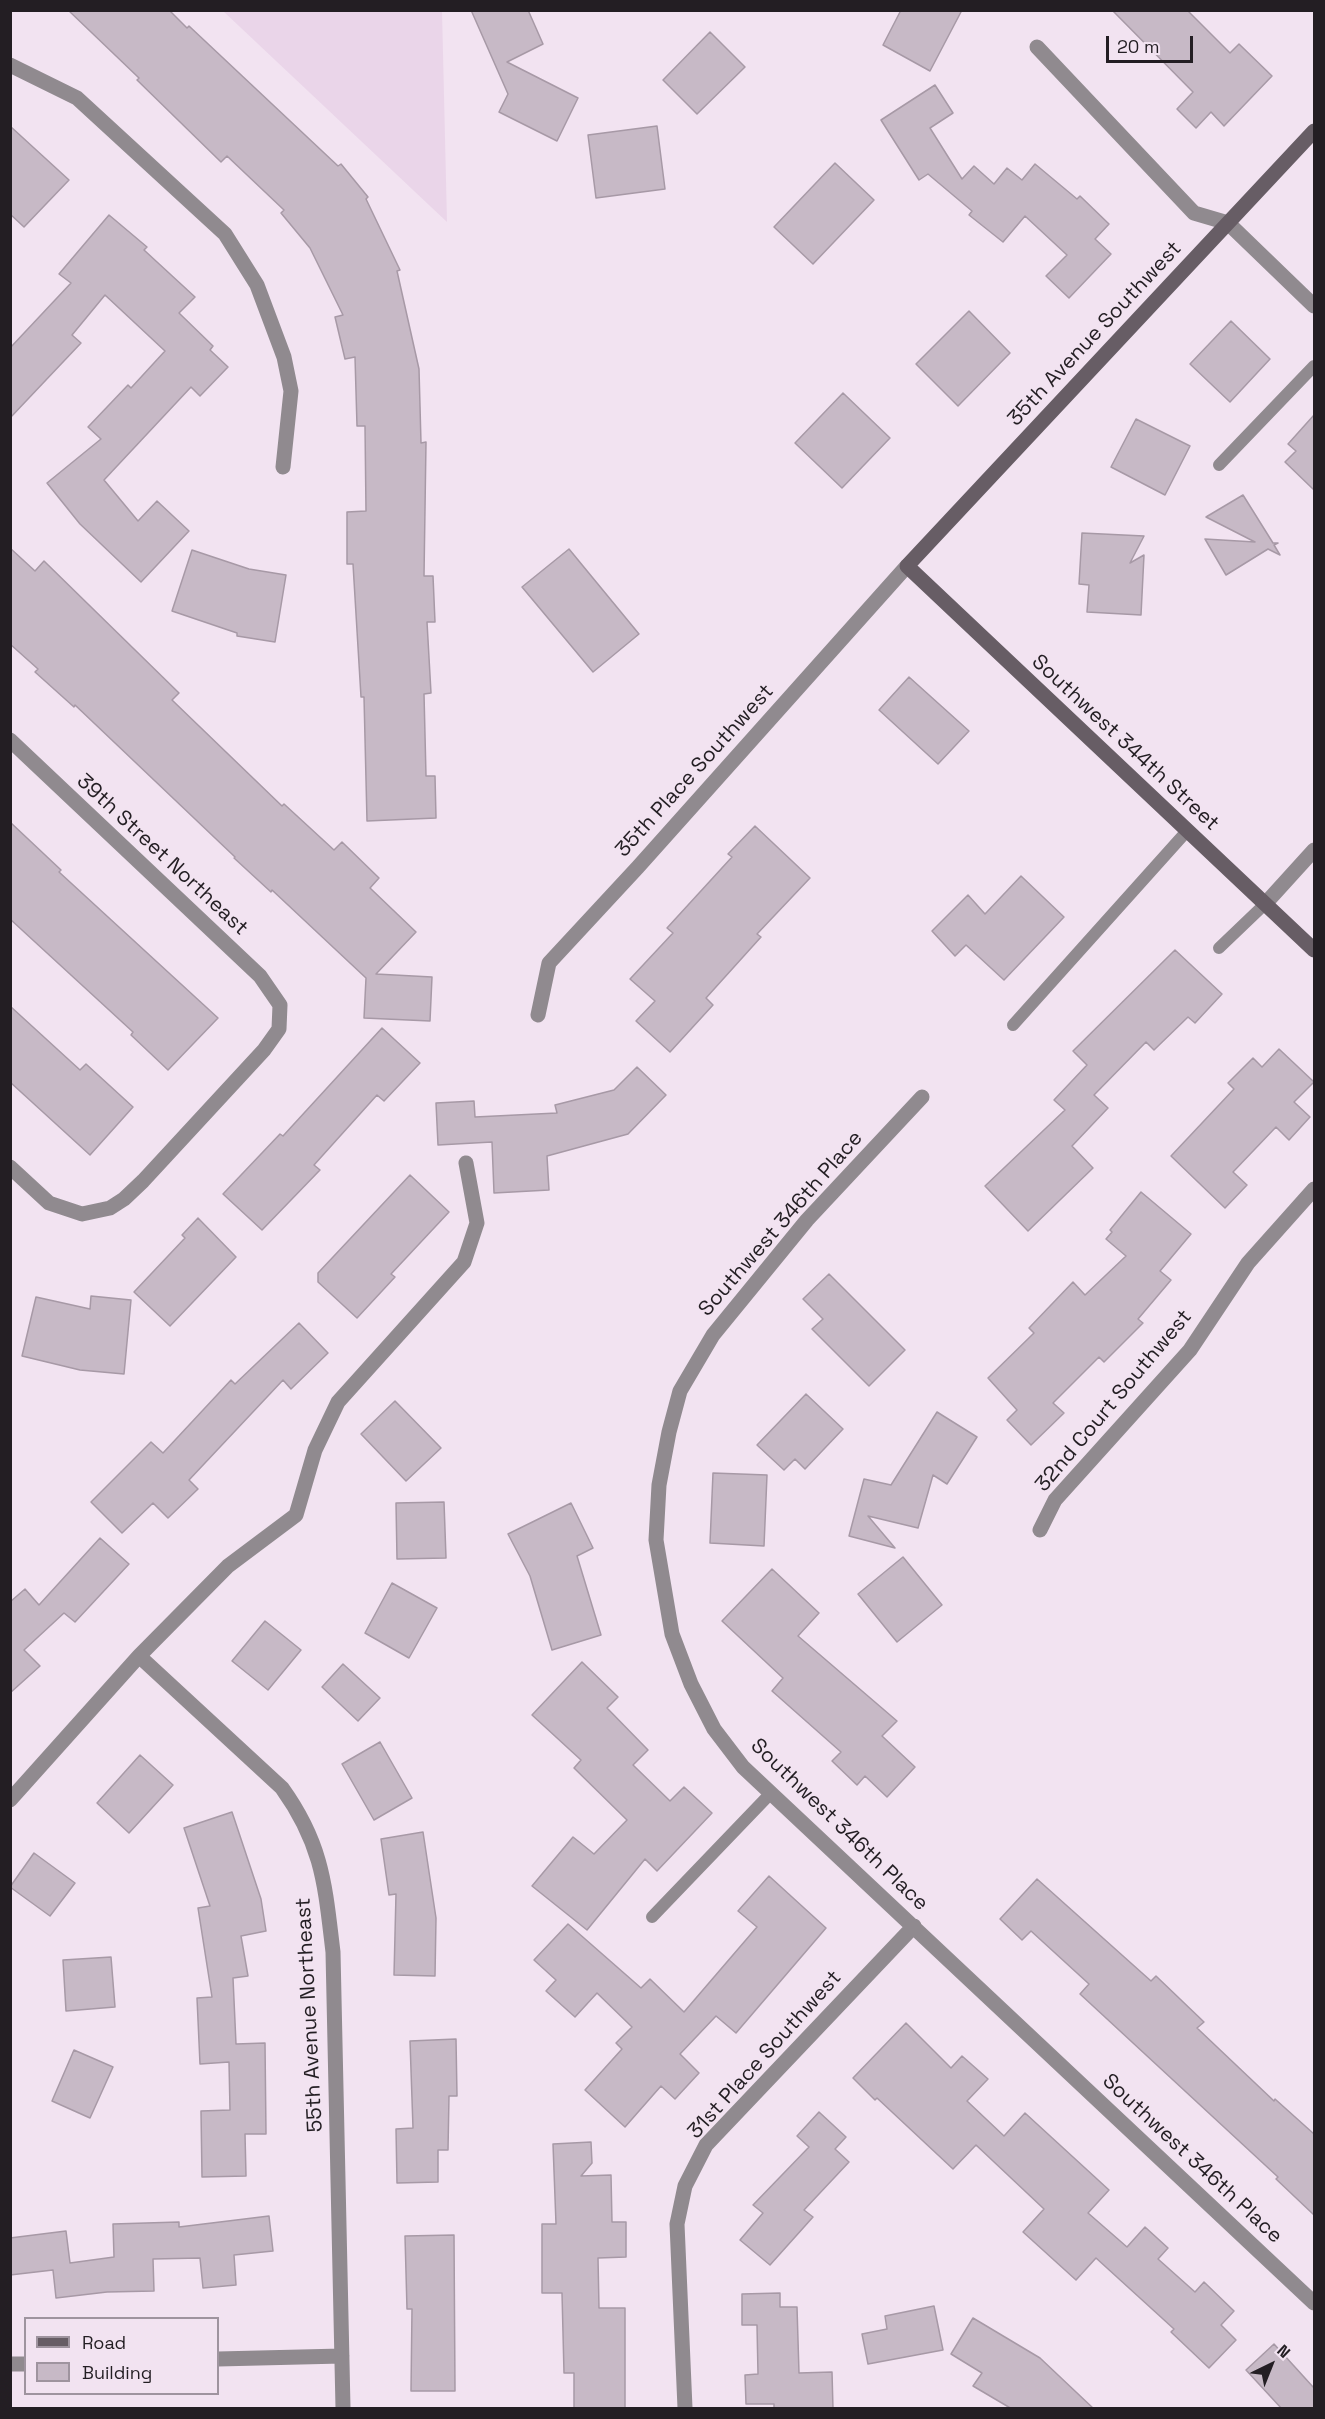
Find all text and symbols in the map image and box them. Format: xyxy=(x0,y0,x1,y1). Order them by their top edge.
scale bar xyxy=(1109,24,1196,62)
text: 20 m xyxy=(1117,35,1160,58)
street label: 35th Avenue Southwest xyxy=(1003,236,1187,432)
street label: Southwest 344th Street xyxy=(1026,650,1224,836)
street label: 35th Place Southwest xyxy=(611,679,779,863)
street label: 39th Street Northeast xyxy=(71,769,253,941)
street label: Southwest 346th Place xyxy=(694,1126,868,1322)
street label: 32nd Court Southwest xyxy=(1030,1305,1198,1497)
street label: Southwest 346th Place xyxy=(745,1734,933,1916)
street label: 55th Avenue Northeast xyxy=(291,1897,329,2133)
street label: 31st Place Southwest xyxy=(683,1966,847,2144)
street label: Southwest 346th Place xyxy=(1097,2069,1287,2249)
legend xyxy=(24,2317,219,2395)
text: Road xyxy=(82,2331,126,2354)
north arrow xyxy=(1241,2335,1301,2395)
text: N xyxy=(1273,2340,1295,2363)
text: Building xyxy=(82,2361,152,2384)

